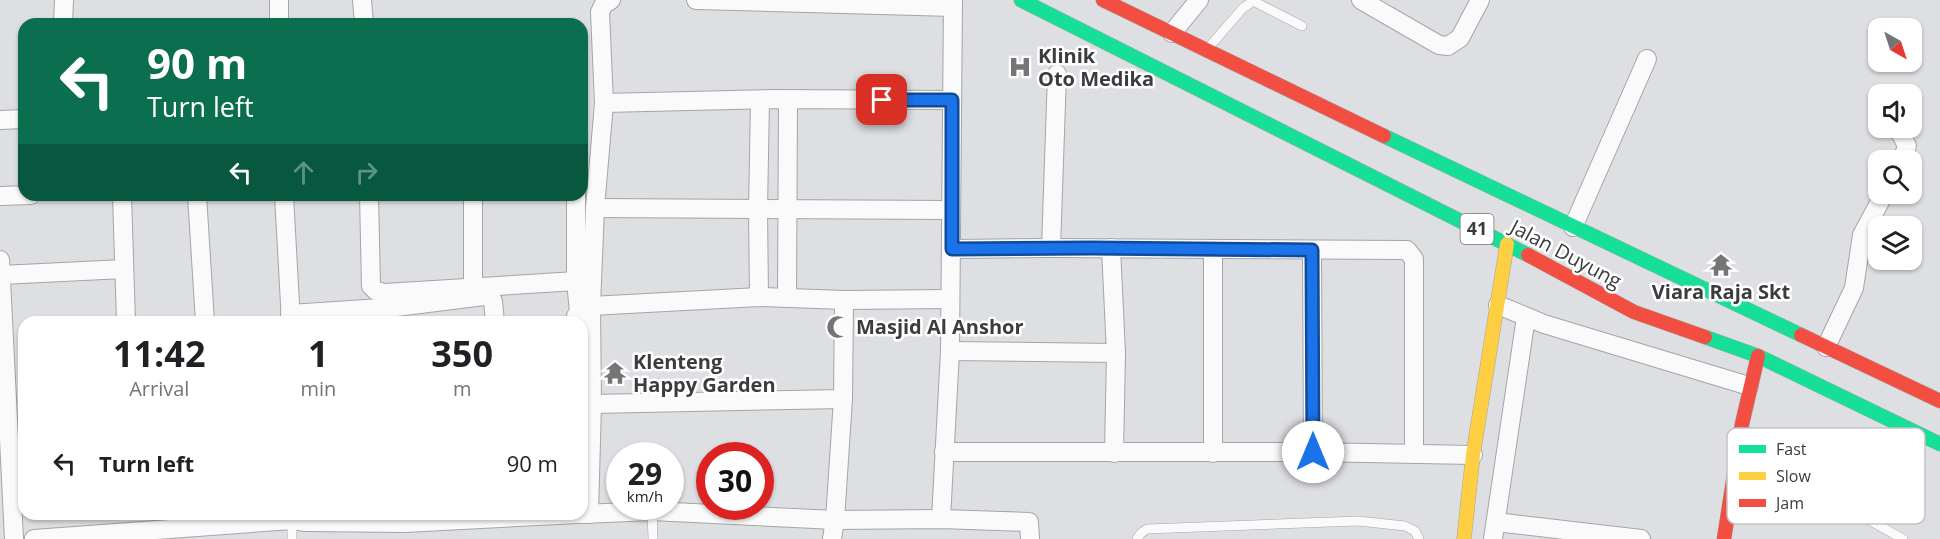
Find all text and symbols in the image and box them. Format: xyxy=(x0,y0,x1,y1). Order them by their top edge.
north arrow xyxy=(1868,18,1922,72)
map controls xyxy=(1868,18,1922,270)
text: 90 m xyxy=(147,34,247,91)
icon: left xyxy=(48,42,126,120)
place label: Klinik Oto Medika xyxy=(1038,42,1154,92)
hospital icon: Klinik Oto Medika xyxy=(1007,54,1033,80)
pin xyxy=(856,74,907,125)
icon: arrive xyxy=(865,83,898,116)
button: sound xyxy=(1868,84,1922,138)
text: Turn left xyxy=(147,88,254,125)
button: search xyxy=(1868,150,1922,204)
icon: left xyxy=(224,156,257,189)
icon: ahead xyxy=(287,156,320,189)
icon: right xyxy=(350,156,383,189)
street label: Jalan Duyung xyxy=(1504,212,1627,294)
road number: 41 xyxy=(1460,214,1494,244)
button: layers xyxy=(1868,216,1922,270)
temple icon: Viara Raja Skt xyxy=(1708,252,1734,278)
place label: Viara Raja Skt xyxy=(1652,278,1790,305)
place label: Masjid Al Anshor xyxy=(856,313,1024,340)
mosque icon: Masjid Al Anshor xyxy=(825,314,851,340)
text: 11:42 xyxy=(113,329,206,378)
text: 1 xyxy=(308,329,329,378)
text: 350 xyxy=(431,329,493,378)
place label: Klenteng Happy Garden xyxy=(633,348,776,398)
temple icon: Klenteng Happy Garden xyxy=(602,360,628,386)
text: Arrival xyxy=(129,375,189,402)
text: min xyxy=(300,375,336,402)
text: m xyxy=(453,375,471,402)
position arrow xyxy=(1281,420,1345,484)
legend xyxy=(1727,428,1925,524)
text: Fast xyxy=(1776,438,1807,460)
speed limit sign: 30 xyxy=(696,442,774,520)
icon: left xyxy=(48,447,81,480)
text: Turn left xyxy=(99,448,194,478)
text: 90 m xyxy=(507,448,558,478)
text: 29 xyxy=(628,453,662,494)
text: Slow xyxy=(1776,465,1811,487)
text: km/h xyxy=(627,486,663,506)
text: Jam xyxy=(1774,492,1804,514)

